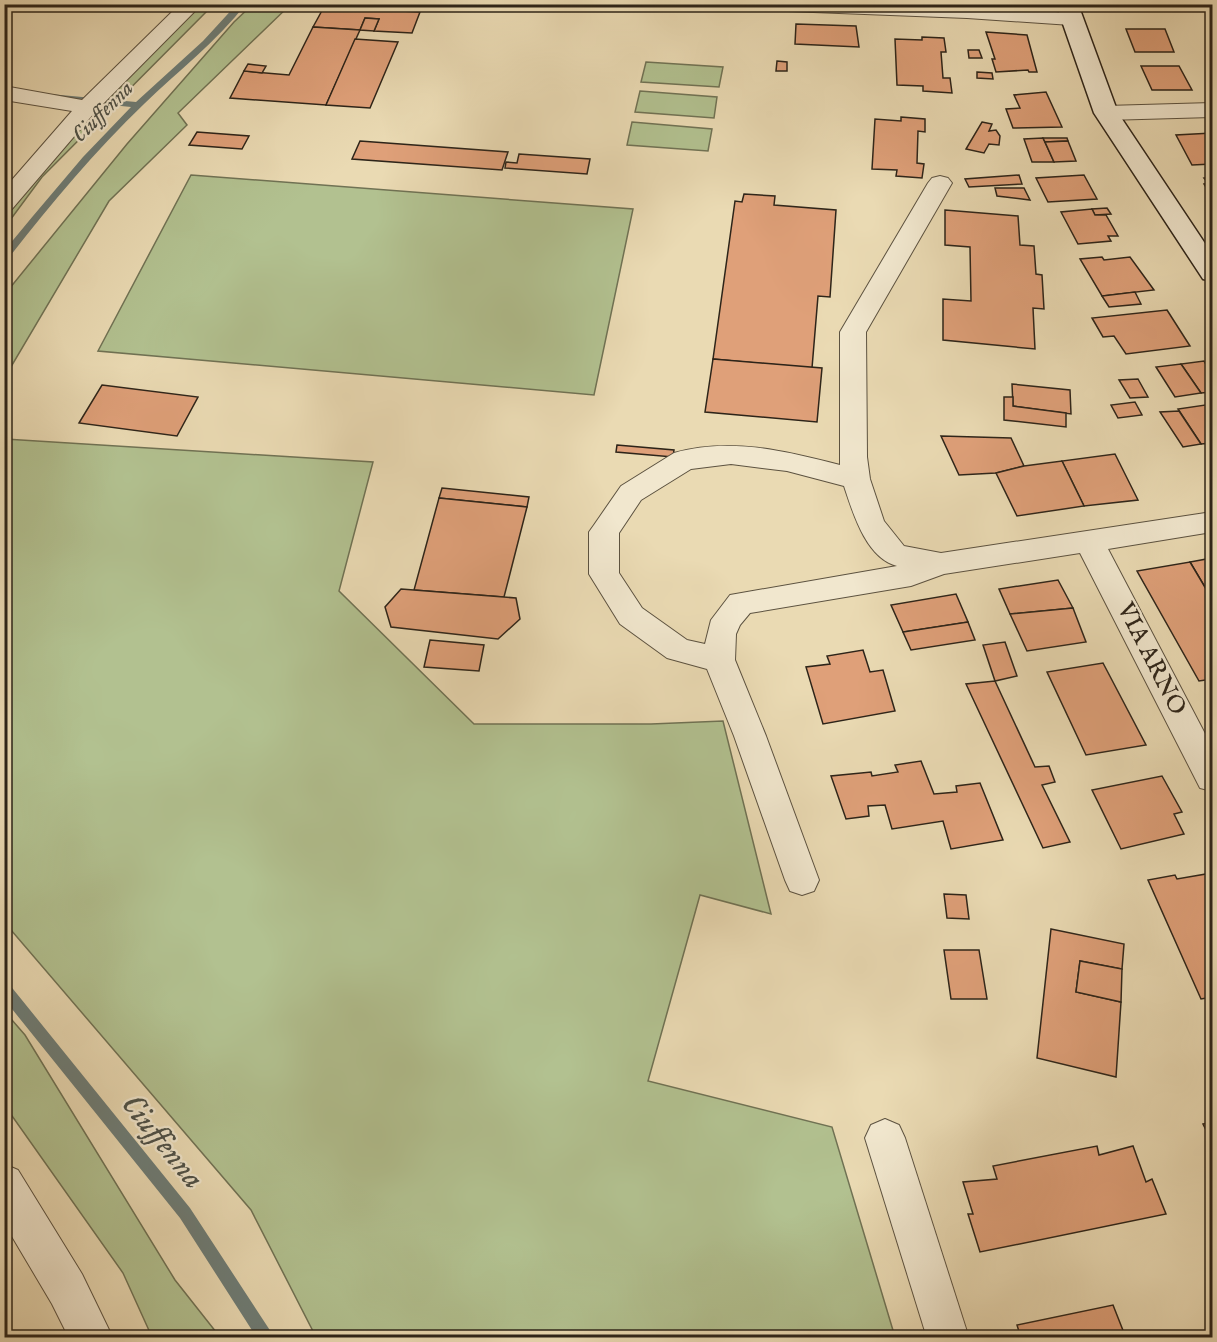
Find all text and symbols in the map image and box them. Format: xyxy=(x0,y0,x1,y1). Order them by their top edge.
water label: Ciuffenna xyxy=(66,75,140,149)
street label: VIA ARNO xyxy=(1109,597,1193,720)
water label: Ciuffenna xyxy=(111,1086,213,1198)

